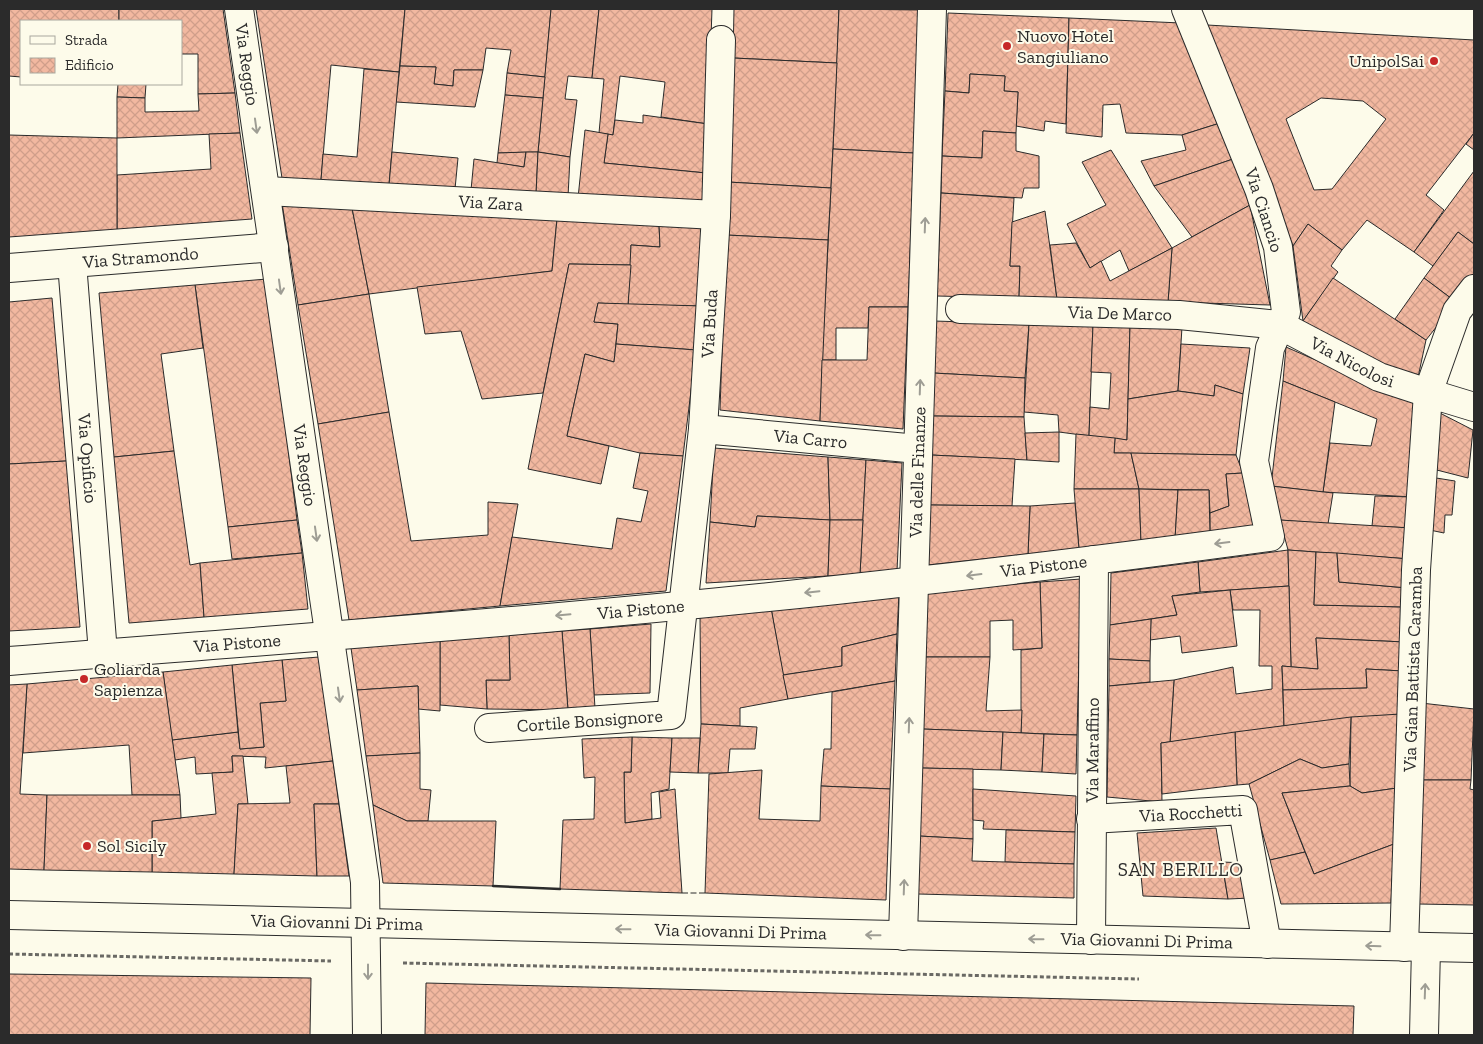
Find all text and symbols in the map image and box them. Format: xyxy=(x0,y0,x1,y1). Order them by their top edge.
legend xyxy=(20,20,182,85)
street label: Via Reggio xyxy=(230,21,264,107)
place label: Nuovo Hotel Sangiuliano xyxy=(1017,25,1114,68)
text: Strada xyxy=(65,31,108,49)
marker: Nuovo Hotel Sangiuliano xyxy=(1001,40,1013,52)
place label: UnipolSai xyxy=(1349,50,1424,72)
marker: UnipolSai xyxy=(1428,55,1440,67)
text: Edificio xyxy=(65,56,114,74)
one-way arrow xyxy=(252,118,262,134)
street label: Via Ciancio xyxy=(1240,164,1288,255)
street label: Via Zara xyxy=(457,190,524,216)
one-way arrow xyxy=(920,217,930,234)
street label: Via Stramondo xyxy=(81,242,199,273)
one-way arrow xyxy=(275,279,285,295)
street label: Via Buda xyxy=(696,288,722,359)
street label: Via De Marco xyxy=(1067,301,1172,326)
street label: Via Nicolosi xyxy=(1305,331,1397,392)
one-way arrow xyxy=(915,380,925,396)
street label: Via delle Finanze xyxy=(904,406,931,539)
street label: Via Opificio xyxy=(73,412,102,504)
street label: Via Reggio xyxy=(288,422,322,508)
street label: Via Carro xyxy=(772,425,848,453)
one-way arrow xyxy=(311,526,321,542)
one-way arrow xyxy=(1214,539,1230,549)
street label: Via Pistone xyxy=(998,550,1088,582)
street label: Via Gian Battista Caramba xyxy=(1399,566,1427,773)
one-way arrow xyxy=(966,570,982,580)
one-way arrow xyxy=(805,587,821,597)
street label: Via Pistone xyxy=(596,594,685,625)
one-way arrow xyxy=(556,611,572,620)
street label: Via Pistone xyxy=(192,629,282,658)
place label: Goliarda Sapienza xyxy=(94,658,163,701)
marker: Goliarda Sapienza xyxy=(78,673,90,685)
one-way arrow xyxy=(334,687,344,703)
street label: Via Maraffino xyxy=(1081,697,1104,804)
street label: Cortile Bonsignore xyxy=(516,705,664,737)
one-way arrow xyxy=(905,717,914,733)
street label: Via Rocchetti xyxy=(1138,799,1243,827)
place label: Sol Sicily xyxy=(97,835,167,857)
marker: Sol Sicily xyxy=(81,840,93,852)
district label: SAN BERILLO xyxy=(1118,858,1244,881)
one-way arrow xyxy=(900,879,909,895)
street label: Via Giovanni Di Prima xyxy=(250,909,424,935)
street label: Via Giovanni Di Prima xyxy=(653,919,828,944)
one-way arrow xyxy=(615,924,632,934)
street label: Via Giovanni Di Prima xyxy=(1059,928,1233,954)
one-way arrow xyxy=(865,930,882,940)
one-way arrow xyxy=(1028,934,1044,943)
one-way arrow xyxy=(1365,942,1381,951)
one-way arrow xyxy=(363,964,373,980)
one-way arrow xyxy=(1420,984,1430,1000)

